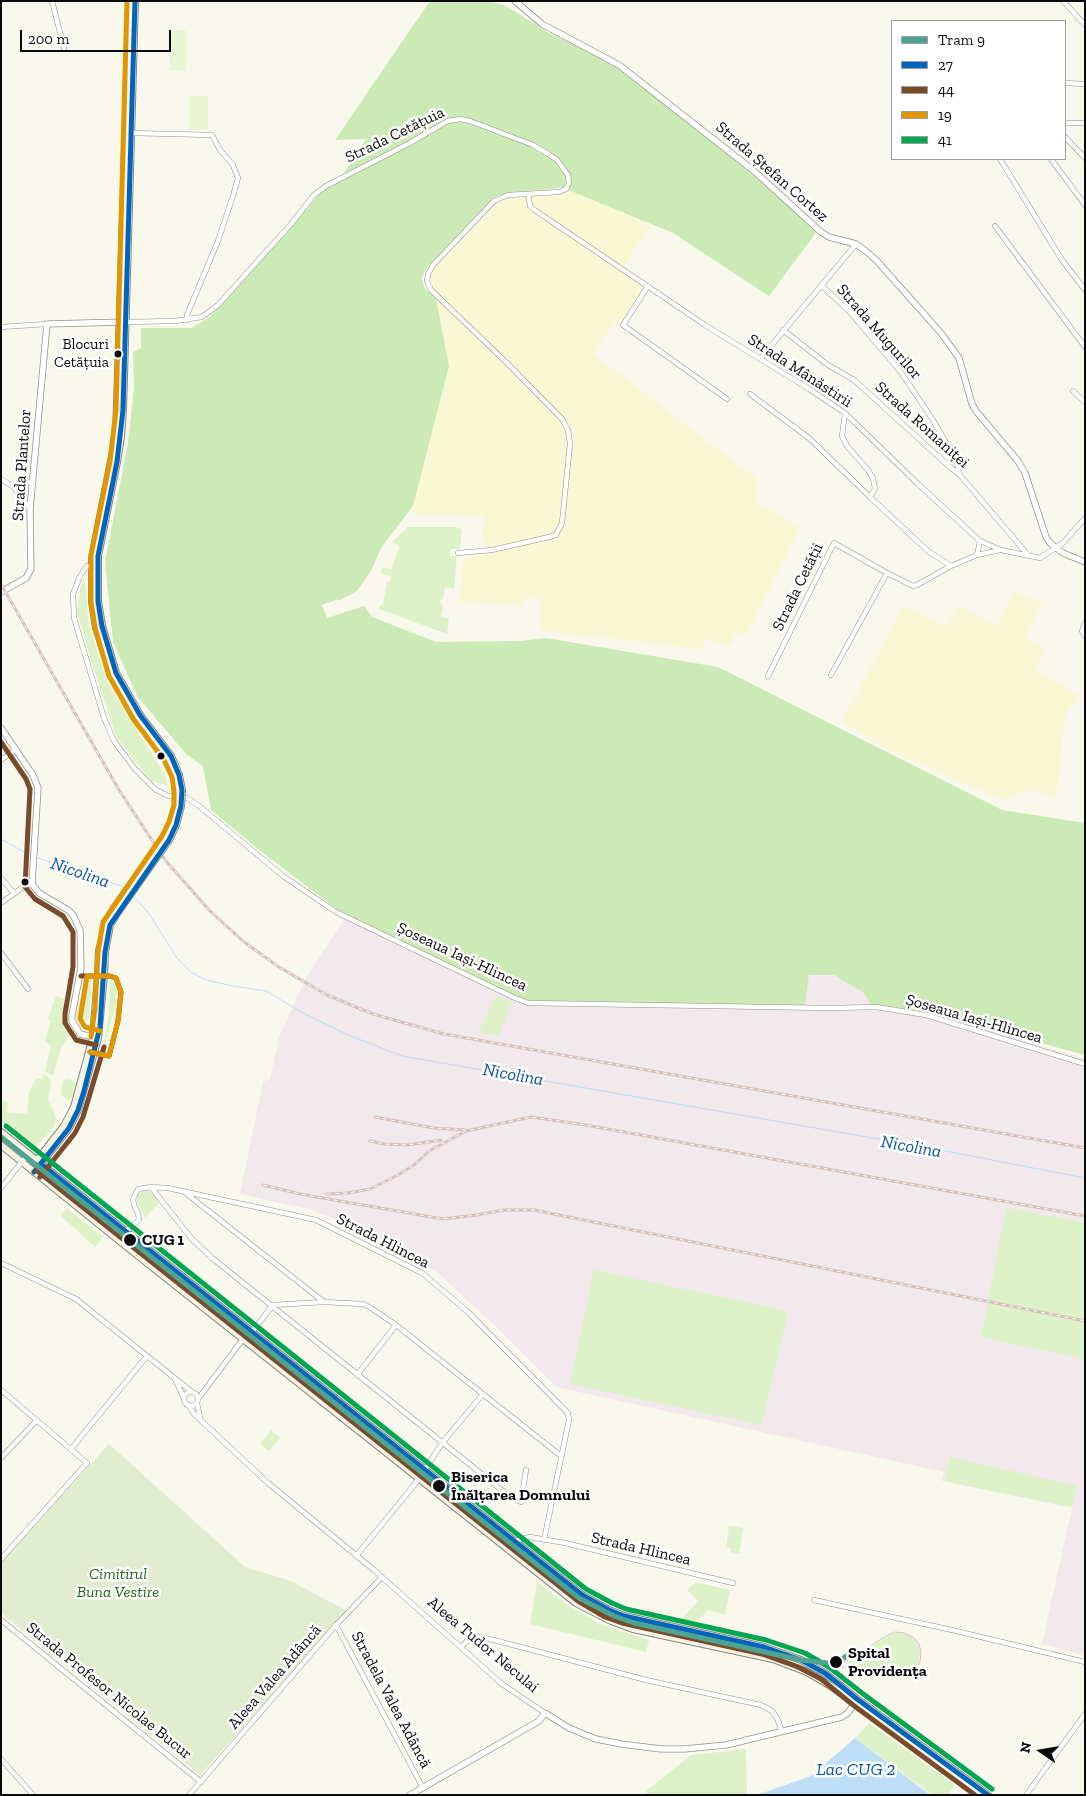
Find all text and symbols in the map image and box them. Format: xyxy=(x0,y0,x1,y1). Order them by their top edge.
scale bar xyxy=(22,20,174,52)
legend xyxy=(891,20,1066,160)
text: 200 m xyxy=(28,30,69,48)
text: Tram 9 xyxy=(938,31,985,49)
text: 27 xyxy=(938,56,953,74)
text: 44 xyxy=(938,81,954,99)
street label: Strada Cetățuia xyxy=(342,103,448,167)
text: 19 xyxy=(938,106,952,124)
street label: Strada Ștefan Cortez xyxy=(712,118,832,226)
text: 41 xyxy=(938,131,952,149)
street label: Strada Mugurilor xyxy=(832,280,926,384)
street label: Strada Mânăstirii xyxy=(744,330,856,412)
place label: Blocuri Cetățuia xyxy=(54,336,109,371)
marker: Blocuri Cetățuia xyxy=(113,349,123,359)
street label: Strada Romaniței xyxy=(871,378,973,472)
street label: Strada Plantelor xyxy=(9,408,35,522)
street label: Strada Cetății xyxy=(768,540,828,634)
unlabelled marker xyxy=(156,751,166,761)
water label: Nicolina xyxy=(48,853,112,893)
unlabelled marker xyxy=(20,877,30,887)
street label: Șoseaua Iași-Hlincea xyxy=(394,918,530,996)
street label: Șoseaua Iași-Hlincea xyxy=(904,990,1044,1048)
water label: Nicolina xyxy=(481,1059,545,1091)
water label: Nicolina xyxy=(879,1131,943,1163)
street label: Strada Hlincea xyxy=(333,1209,433,1273)
place label: CUG 1 xyxy=(142,1230,184,1250)
marker: CUG 1 xyxy=(122,1232,138,1248)
place label: Biserica Înălțarea Domnului xyxy=(451,1467,590,1505)
marker: Biserica Înălțarea Domnului xyxy=(431,1478,447,1494)
street label: Strada Hlincea xyxy=(589,1528,693,1570)
park label: Cimitirul Buna Vestire xyxy=(77,1564,159,1602)
street label: Aleea Tudor Neculai xyxy=(424,1593,542,1697)
street label: Strada Profesor Nicolae Bucur xyxy=(22,1618,196,1764)
street label: Aleea Valea Adâncă xyxy=(224,1621,326,1733)
street label: Stradela Valea Adâncă xyxy=(347,1628,435,1772)
place label: Spital Providența xyxy=(848,1643,927,1681)
marker: Spital Providența xyxy=(828,1654,844,1670)
north arrow xyxy=(1016,1726,1066,1776)
text: N xyxy=(1016,1740,1035,1755)
water label: Lac CUG 2 xyxy=(816,1759,896,1781)

